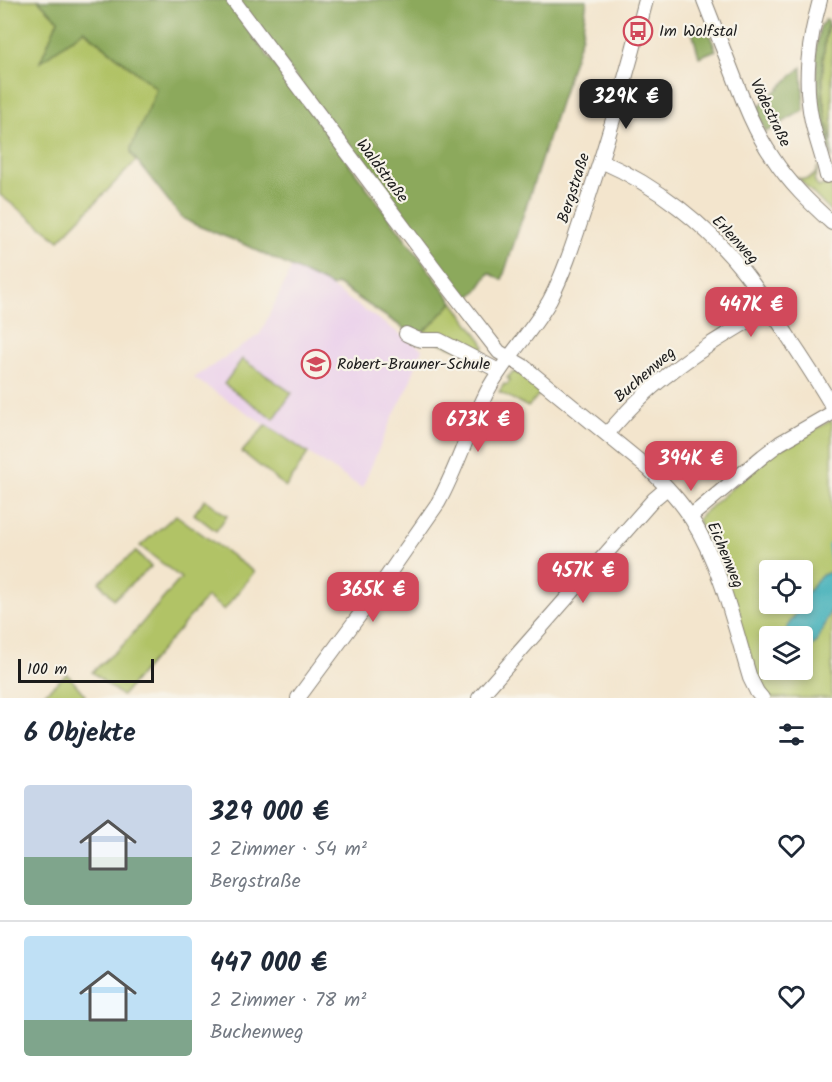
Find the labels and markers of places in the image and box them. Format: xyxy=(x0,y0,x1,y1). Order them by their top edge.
bus stop icon: Im Wolfstal xyxy=(622,15,654,47)
place label: Im Wolfstal xyxy=(659,19,737,44)
pin: 329K € xyxy=(577,79,675,130)
pin: 447K € xyxy=(702,287,800,338)
school or university icon: Robert-Brauner-Schule xyxy=(300,348,332,380)
place label: Robert-Brauner-Schule xyxy=(337,352,490,377)
pin: 673K € xyxy=(429,402,527,453)
pin: 394K € xyxy=(642,441,740,492)
pin: 457K € xyxy=(534,553,632,604)
pin: 365K € xyxy=(324,572,422,623)

